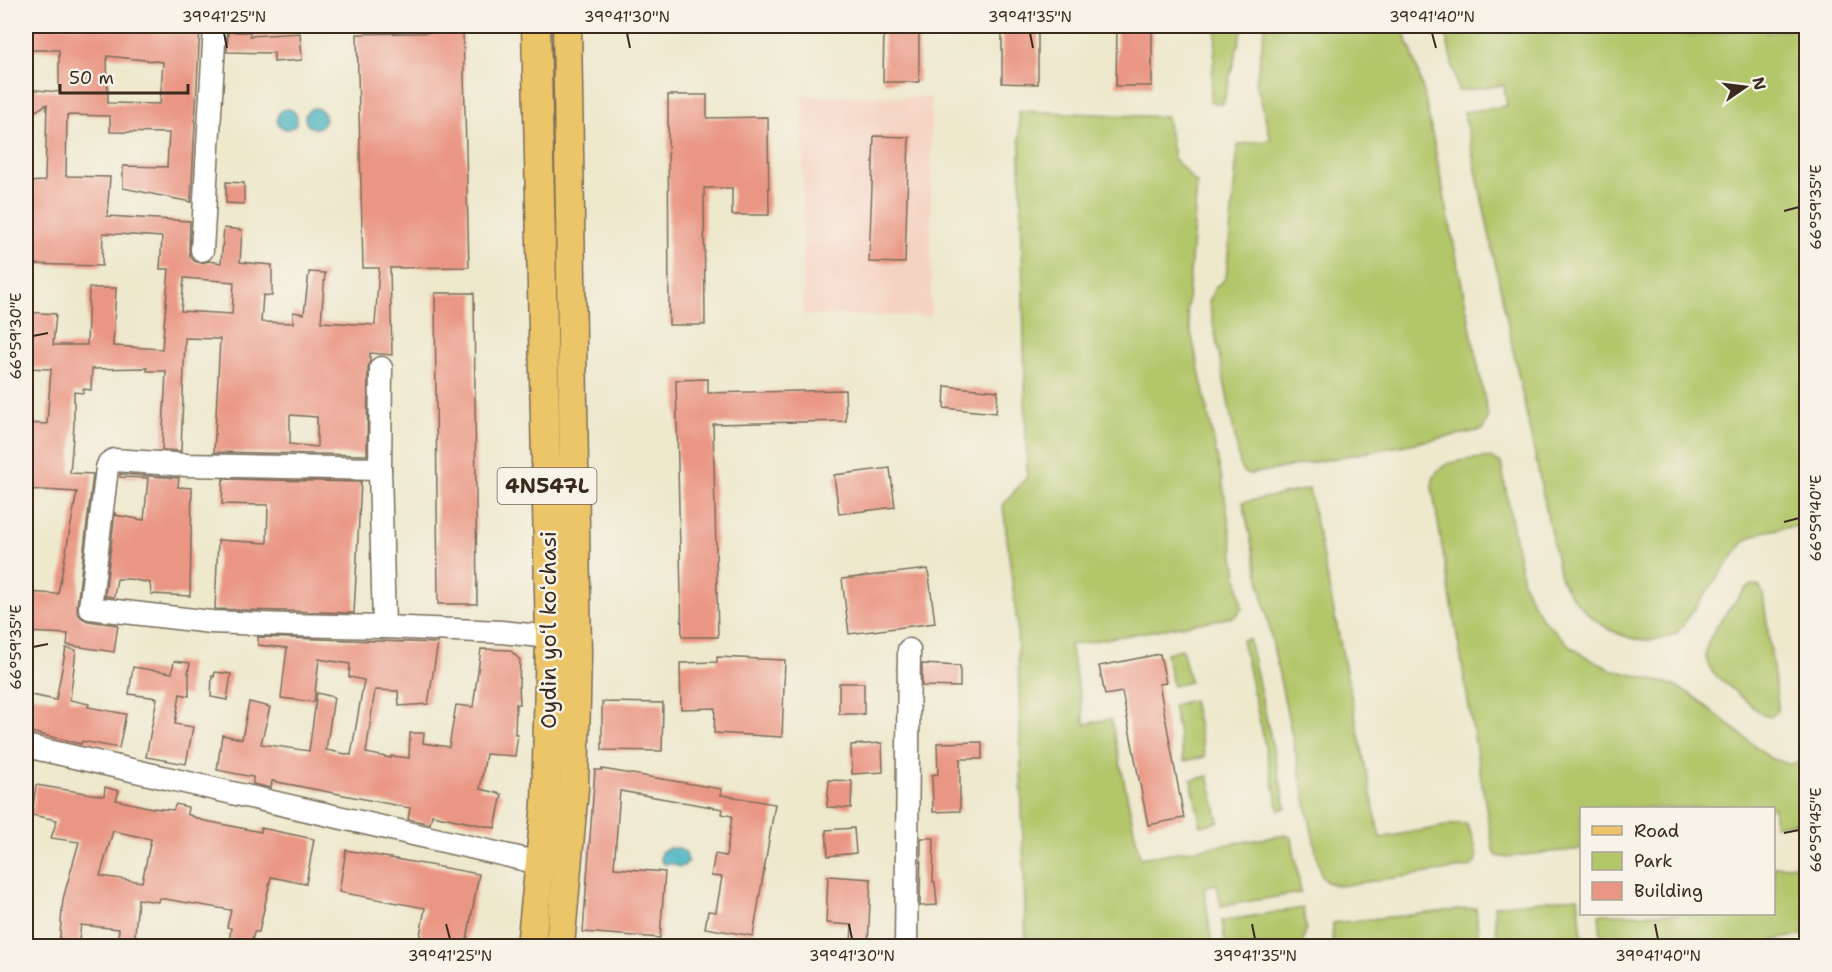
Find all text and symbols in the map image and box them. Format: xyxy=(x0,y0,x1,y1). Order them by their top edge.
text: 39°41'25"N xyxy=(182,7,266,27)
text: 39°41'30"N xyxy=(584,7,670,27)
text: 39°41'35"N xyxy=(988,7,1072,27)
text: 39°41'40"N xyxy=(1389,7,1475,27)
scale bar xyxy=(60,57,188,95)
north arrow xyxy=(1715,57,1775,117)
text: 50 m xyxy=(69,66,114,90)
text: N xyxy=(1747,75,1771,92)
text: 66°59'35"E xyxy=(1806,164,1826,250)
text: 66°59'30"E xyxy=(6,293,26,380)
road number: 4N547L xyxy=(498,468,596,504)
text: 66°59'40"E xyxy=(1806,475,1826,561)
street label: Oydin yoʻl koʻchasi xyxy=(534,531,563,729)
text: 66°59'35"E xyxy=(6,604,26,690)
text: 66°59'45"E xyxy=(1806,787,1826,873)
legend xyxy=(1580,807,1775,915)
text: Road xyxy=(1634,819,1679,843)
text: Park xyxy=(1634,849,1673,873)
text: Building xyxy=(1634,879,1703,903)
text: 39°41'25"N xyxy=(408,946,492,966)
text: 39°41'30"N xyxy=(809,946,895,966)
text: 39°41'35"N xyxy=(1213,946,1297,966)
text: 39°41'40"N xyxy=(1615,946,1701,966)

